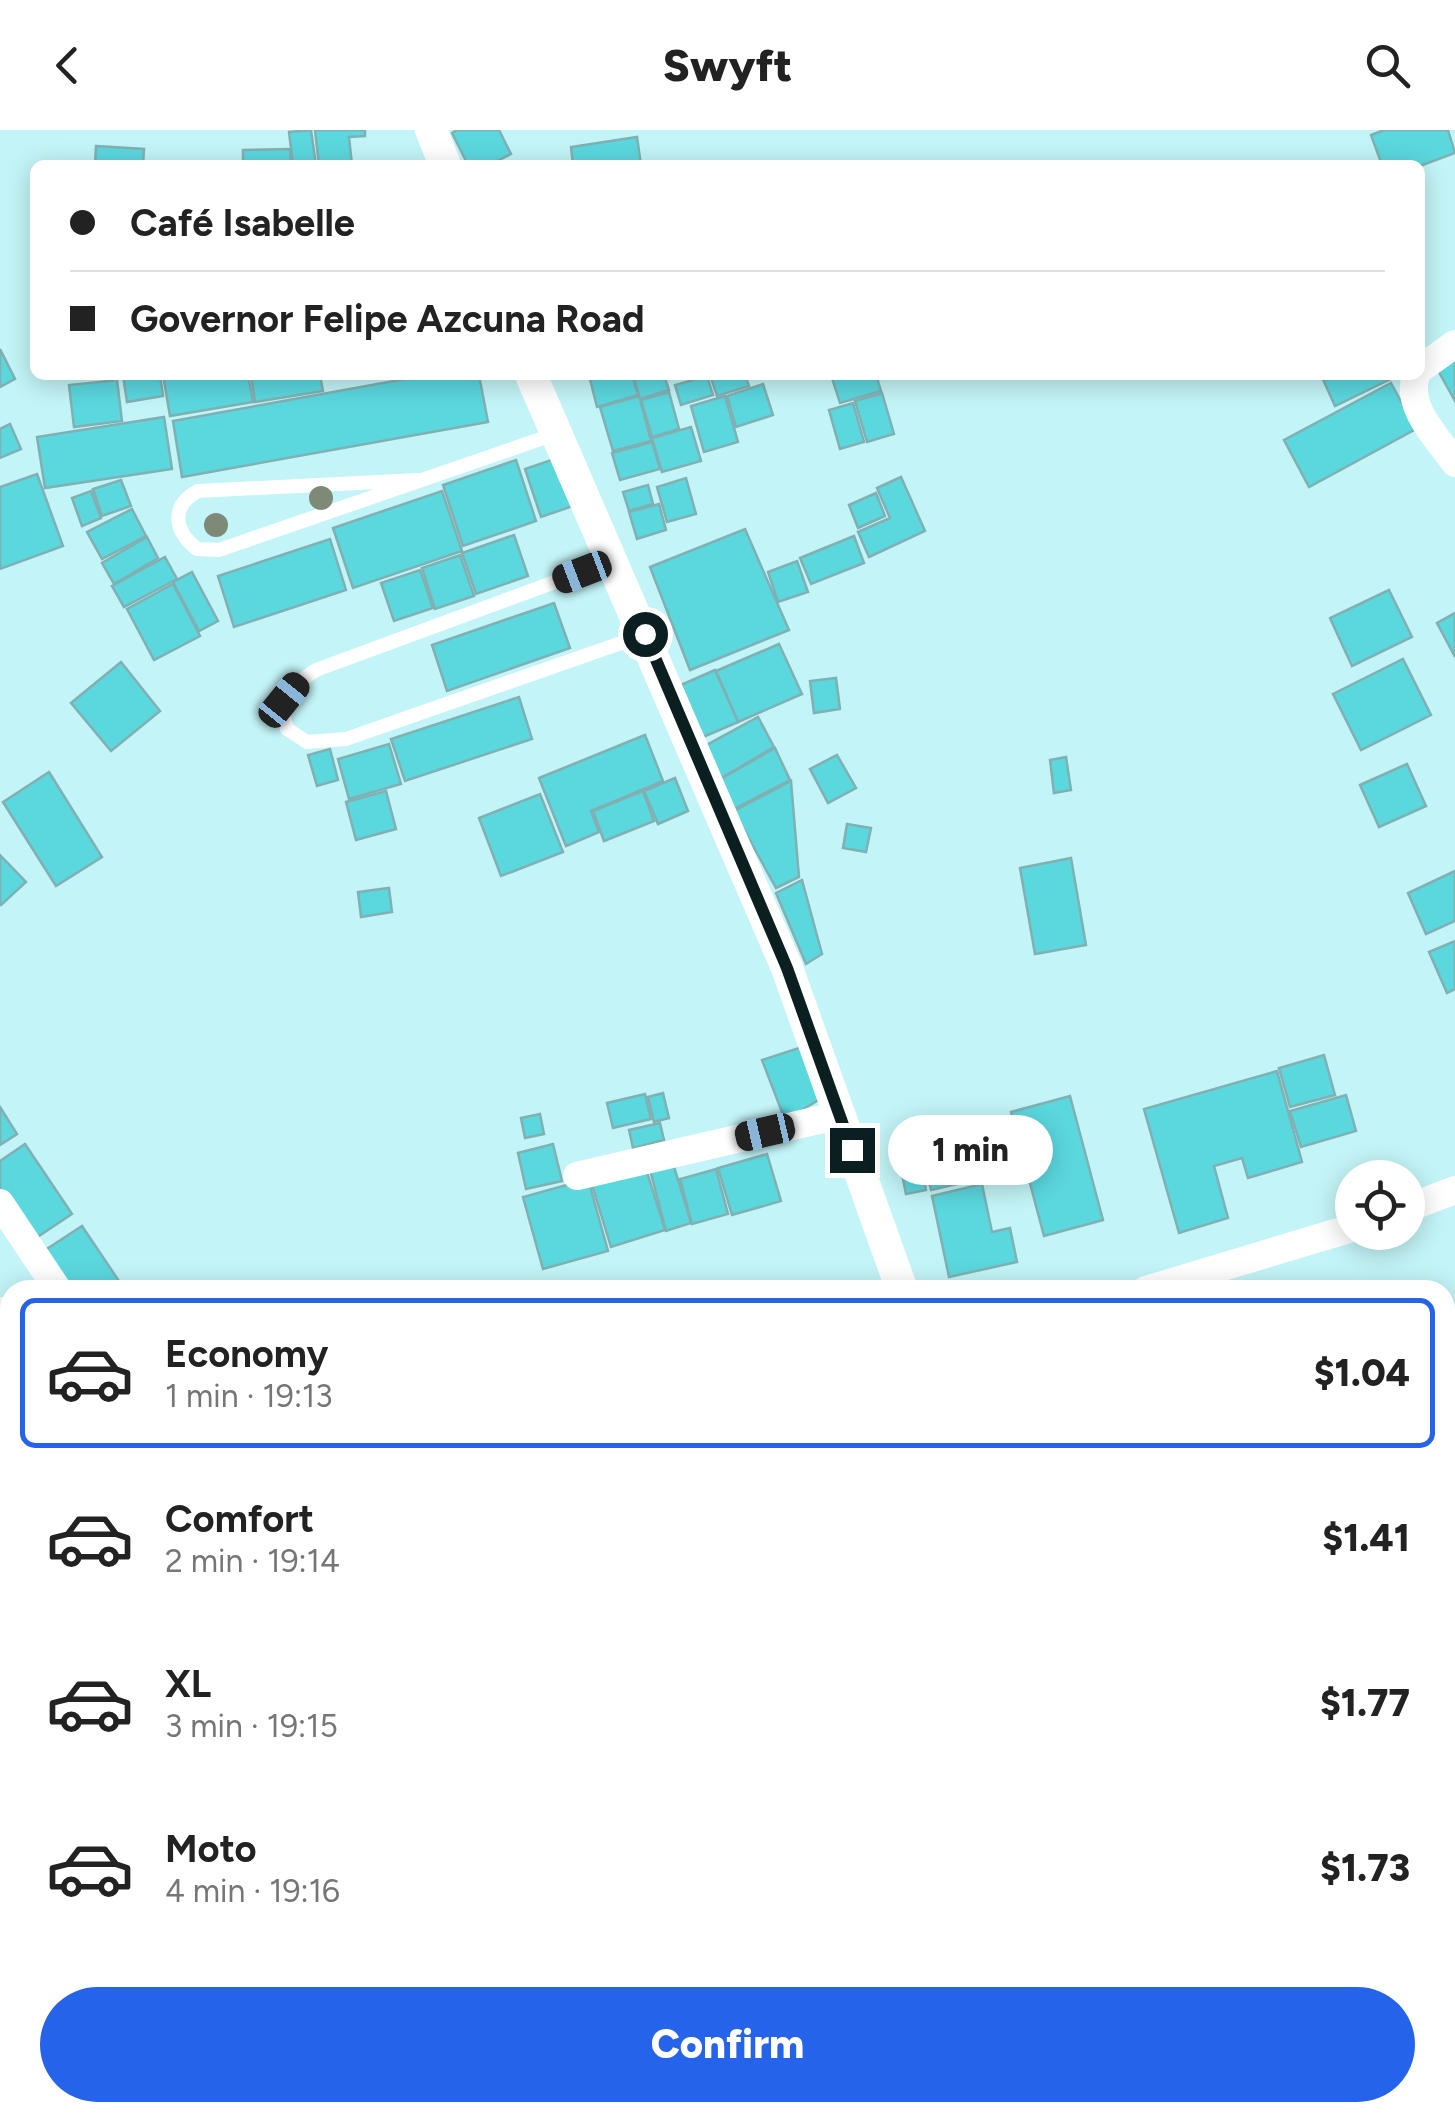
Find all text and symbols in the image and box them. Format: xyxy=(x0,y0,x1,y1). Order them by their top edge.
icon: back xyxy=(40,38,95,93)
text: Swyft xyxy=(663,38,792,92)
icon: search xyxy=(1360,38,1415,93)
text: Café Isabelle xyxy=(130,200,355,246)
text: Governor Felipe Azcuna Road xyxy=(130,296,645,342)
car xyxy=(549,547,615,597)
route start xyxy=(623,612,668,657)
car xyxy=(253,667,315,733)
car xyxy=(732,1111,798,1153)
callout: 1 min xyxy=(887,1115,1052,1185)
route end xyxy=(830,1128,875,1173)
text: 1 min xyxy=(932,1131,1009,1169)
map controls xyxy=(1335,1160,1425,1250)
button: locate xyxy=(1335,1160,1425,1250)
icon: car xyxy=(45,1328,135,1418)
text: Economy xyxy=(165,1331,328,1377)
text: $1.04 xyxy=(1314,1350,1410,1396)
text: 1 min · 19:13 xyxy=(165,1377,333,1415)
icon: car xyxy=(45,1493,135,1583)
text: Comfort xyxy=(165,1496,314,1542)
text: $1.41 xyxy=(1322,1515,1410,1561)
text: 2 min · 19:14 xyxy=(165,1542,340,1580)
icon: car xyxy=(45,1658,135,1748)
text: XL xyxy=(165,1661,211,1707)
text: $1.77 xyxy=(1320,1680,1410,1726)
text: 3 min · 19:15 xyxy=(165,1707,338,1745)
icon: car xyxy=(45,1823,135,1913)
text: Moto xyxy=(165,1826,257,1872)
text: $1.73 xyxy=(1320,1845,1410,1891)
text: 4 min · 19:16 xyxy=(165,1872,340,1910)
button: Confirm xyxy=(40,1987,1415,2102)

